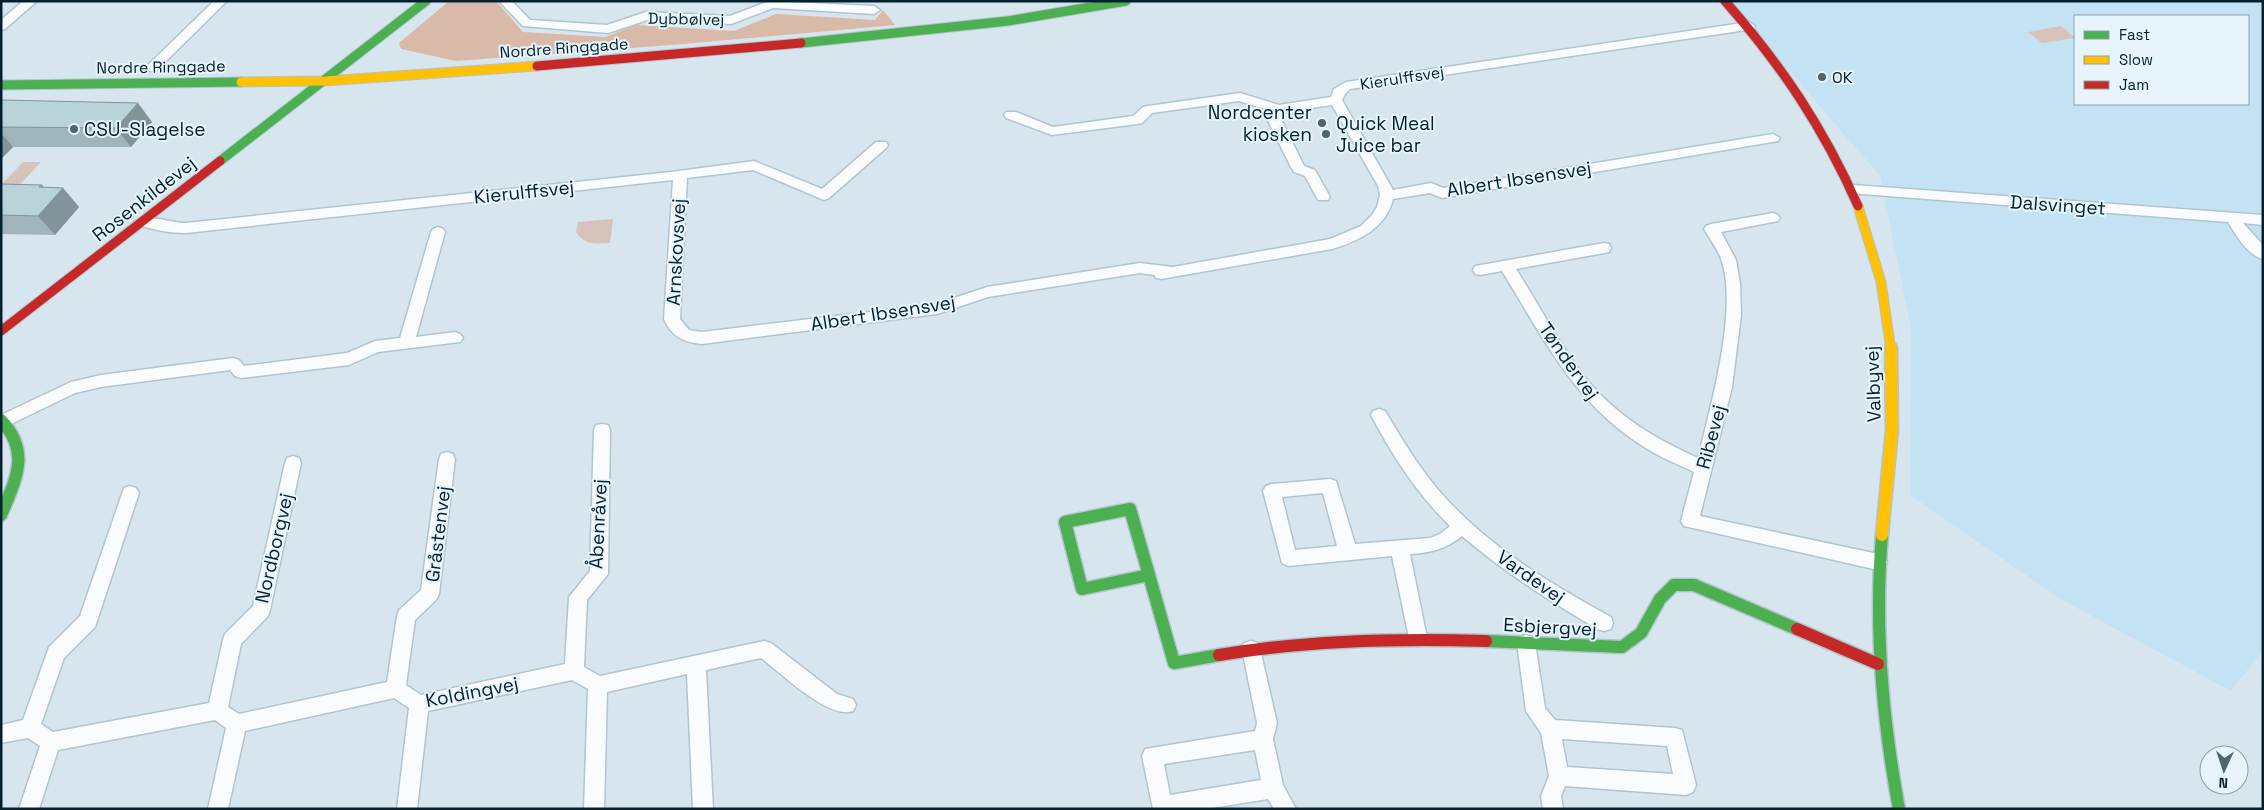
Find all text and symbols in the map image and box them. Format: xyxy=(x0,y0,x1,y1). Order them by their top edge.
street label: Dybbølvej xyxy=(648,8,724,30)
legend xyxy=(2074,15,2249,105)
text: Fast xyxy=(2119,25,2150,44)
street label: Nordre Ringgade xyxy=(499,33,629,63)
text: Slow xyxy=(2119,50,2153,69)
street label: Nordre Ringgade xyxy=(96,55,226,79)
street label: Kierulffsvej xyxy=(1358,61,1446,95)
place label: OK xyxy=(1832,67,1853,88)
marker: OK xyxy=(1816,71,1828,83)
text: Jam xyxy=(2119,75,2149,94)
place label: Nordcenter kiosken xyxy=(1208,100,1312,147)
place label: Quick Meal Juice bar xyxy=(1336,111,1435,158)
place label: CSU-Slagelse xyxy=(84,117,205,142)
marker: Nordcenter kiosken xyxy=(1316,117,1328,129)
marker: CSU-Slagelse xyxy=(68,123,80,135)
marker: Quick Meal Juice bar xyxy=(1320,128,1332,140)
street label: Rosenkildevej xyxy=(87,151,201,247)
street label: Albert Ibsensvej xyxy=(1445,155,1593,203)
street label: Kierulffsvej xyxy=(473,174,575,210)
street label: Dalsvinget xyxy=(2009,189,2107,221)
street label: Arnskovsvej xyxy=(661,198,691,306)
street label: Albert Ibsensvej xyxy=(809,289,957,337)
street label: Tøndervej xyxy=(1533,317,1605,405)
street label: Valbyvej xyxy=(1859,345,1887,423)
street label: Ribevej xyxy=(1690,402,1732,472)
street label: Åbenråvej xyxy=(583,478,613,570)
street label: Gråstenvej xyxy=(420,484,456,584)
street label: Nordborgvej xyxy=(249,491,299,605)
street label: Vardevej xyxy=(1492,544,1570,610)
street label: Esbjergvej xyxy=(1503,612,1597,642)
street label: Koldingvej xyxy=(423,671,521,713)
north arrow xyxy=(2199,745,2249,795)
text: N xyxy=(2218,774,2228,792)

